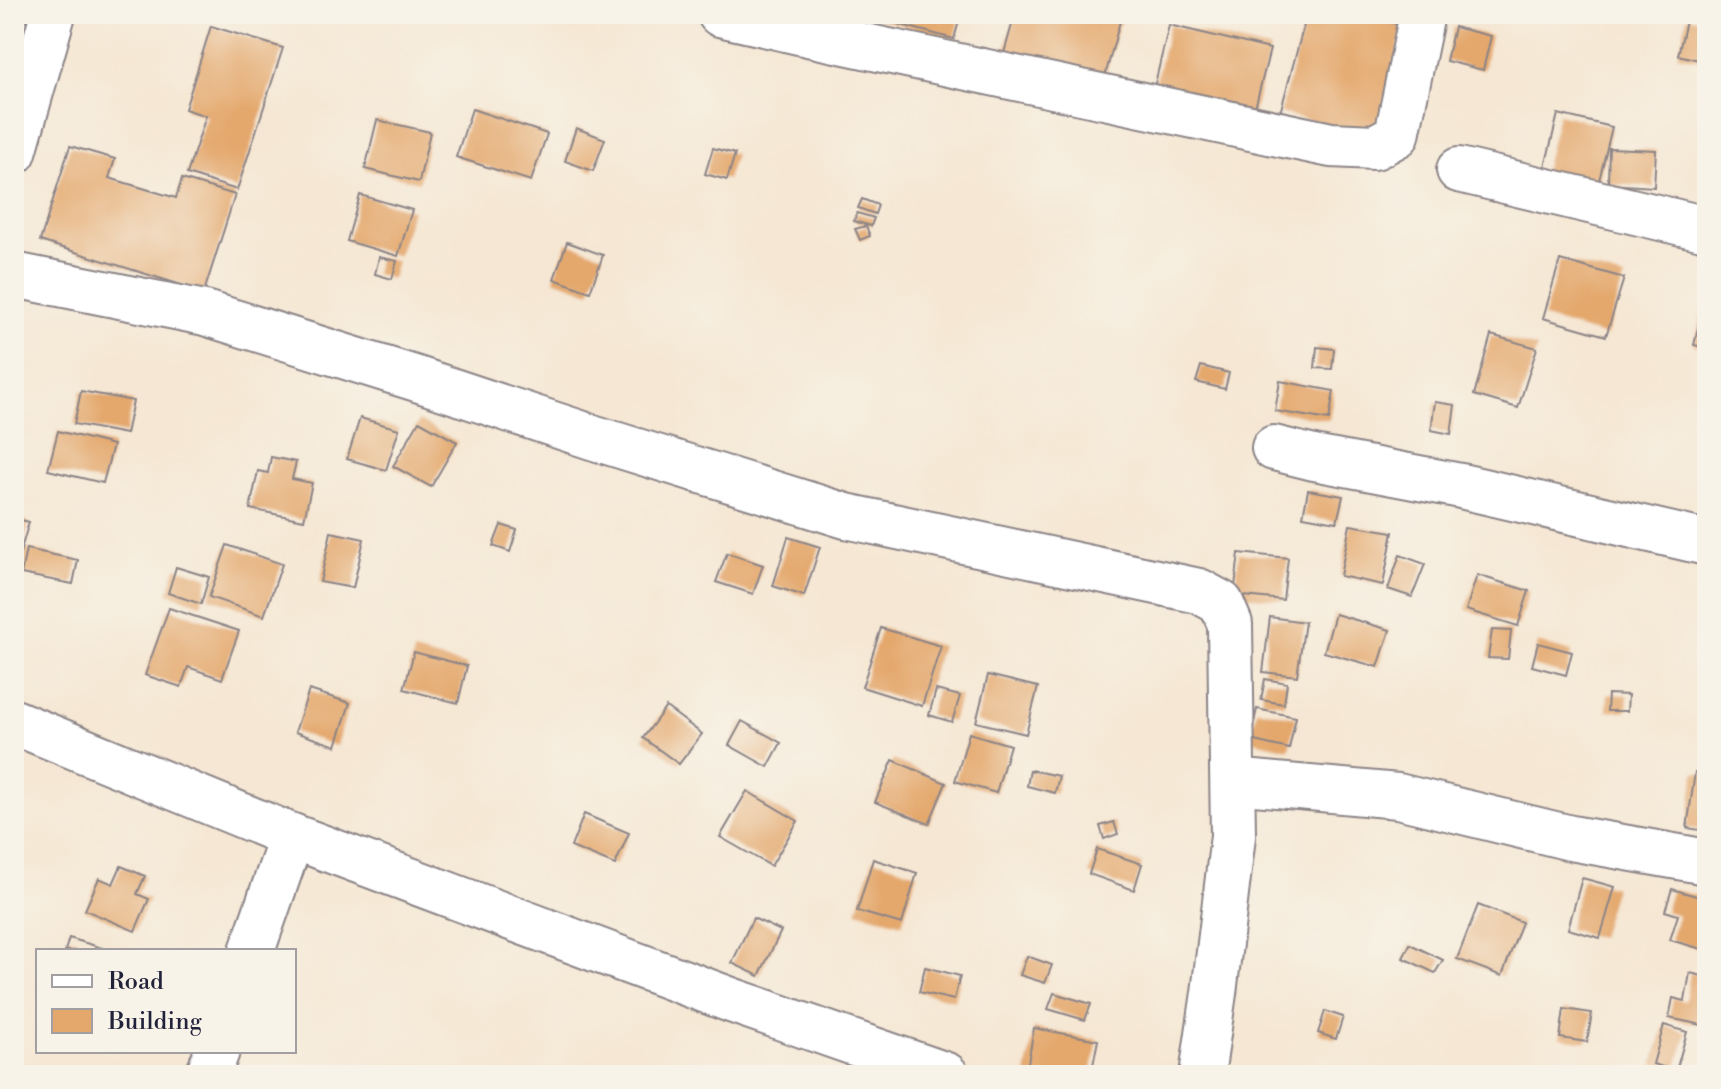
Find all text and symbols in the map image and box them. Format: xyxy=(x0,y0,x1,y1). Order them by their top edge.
legend xyxy=(36,949,296,1053)
text: Road xyxy=(108,967,164,997)
text: Building xyxy=(107,1007,202,1037)

